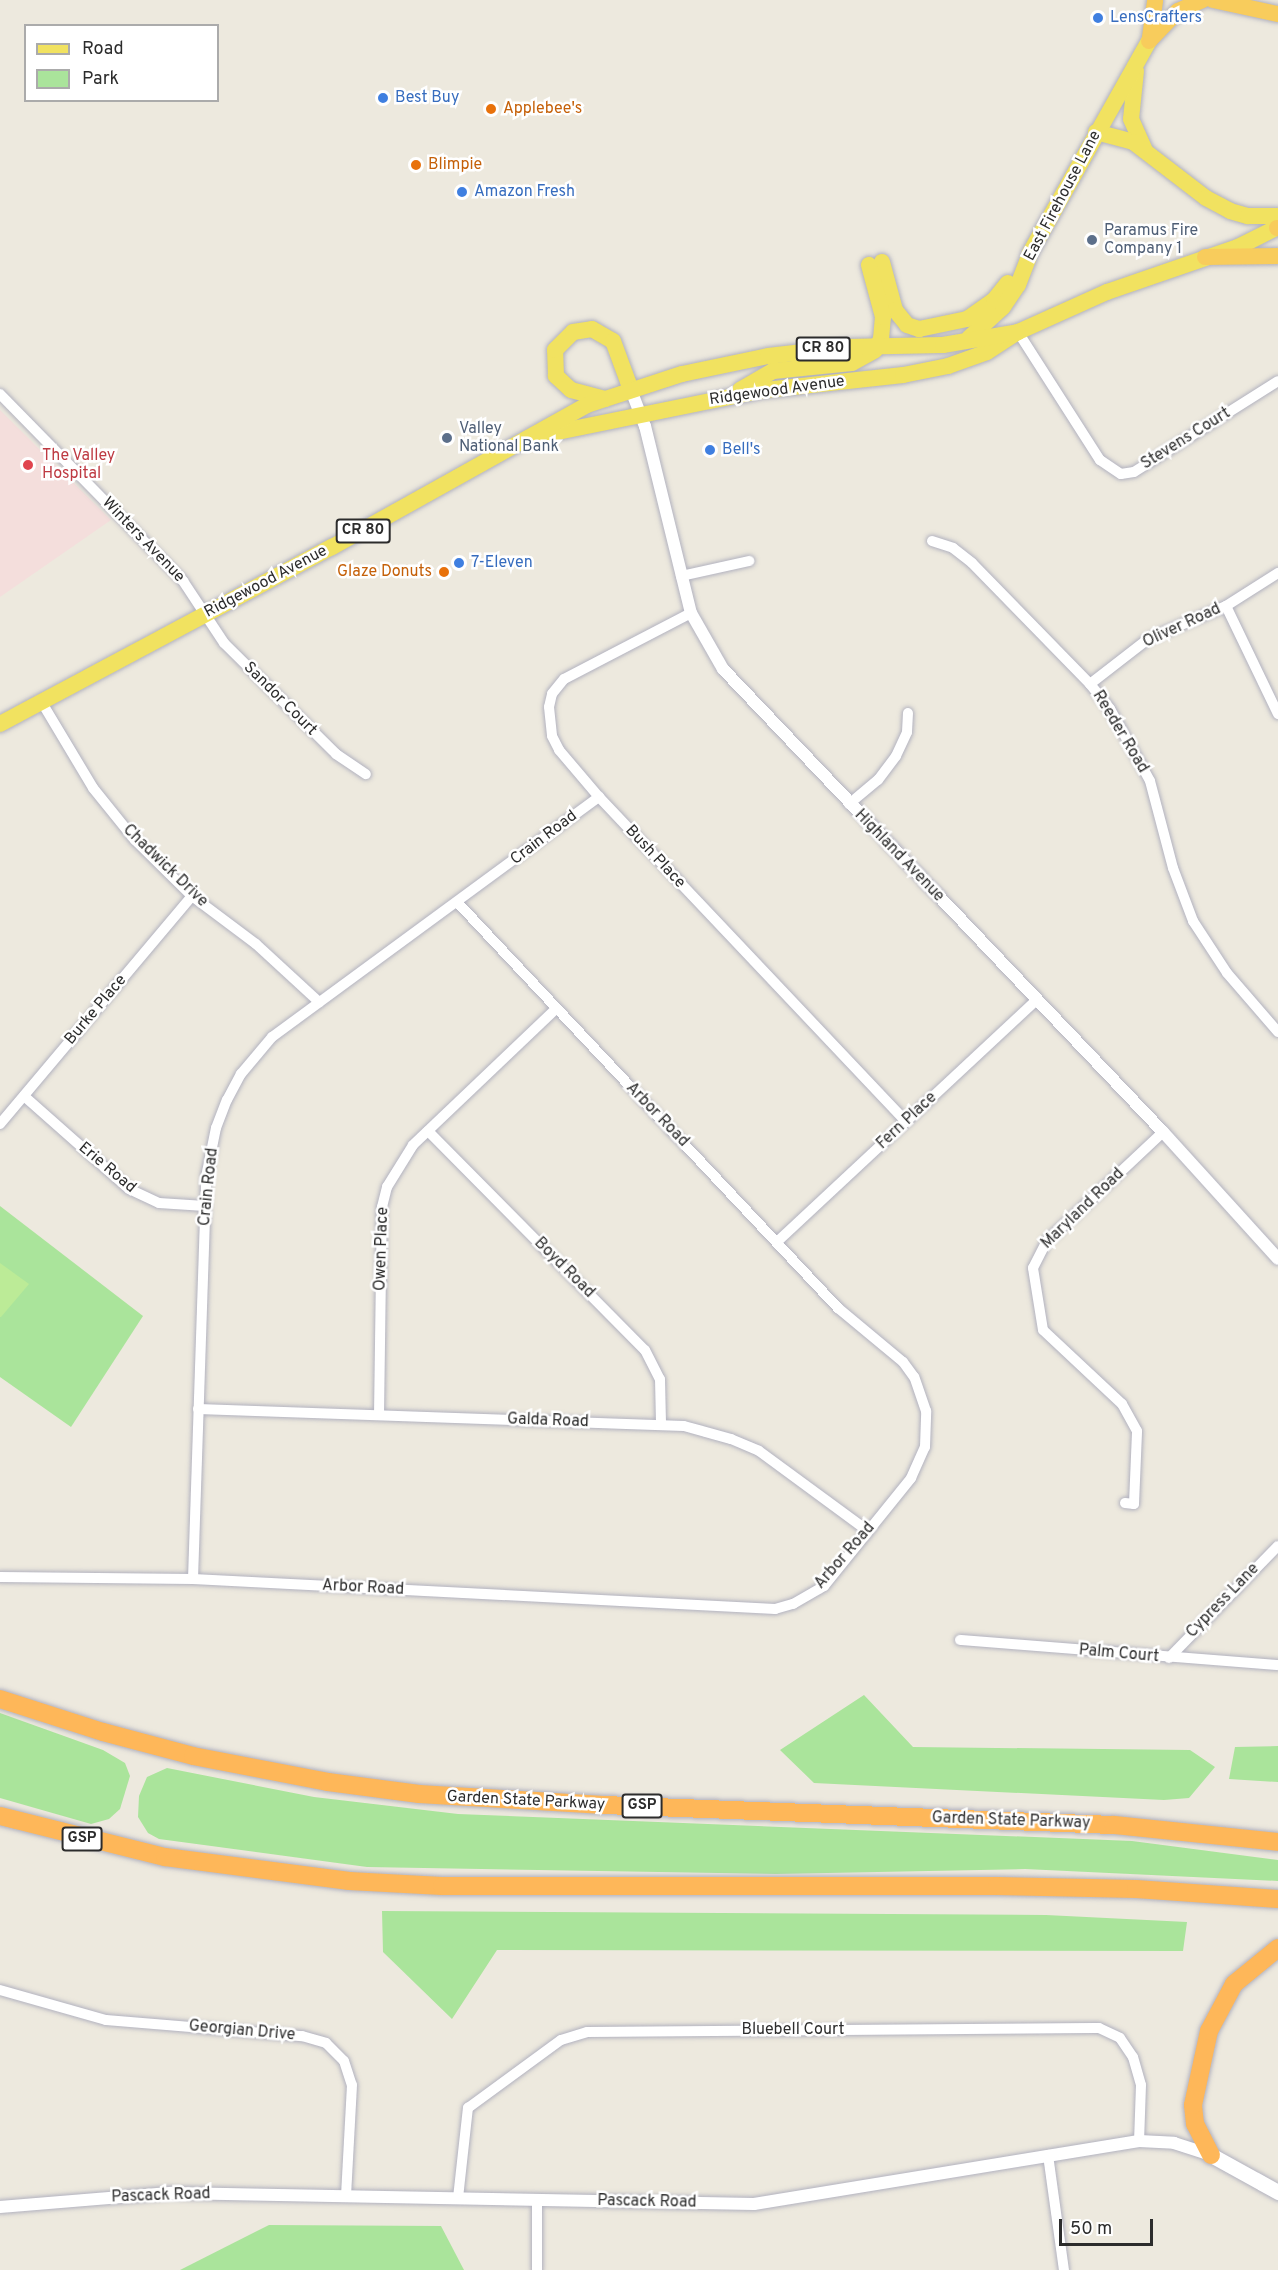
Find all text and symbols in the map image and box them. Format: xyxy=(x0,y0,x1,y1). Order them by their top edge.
place label: LensCrafters xyxy=(1110,8,1202,28)
marker: LensCrafters xyxy=(1091,11,1105,25)
legend xyxy=(24,24,219,102)
text: Road xyxy=(82,38,124,61)
text: Park xyxy=(82,68,119,91)
place label: Best Buy xyxy=(395,88,459,108)
marker: Best Buy xyxy=(376,91,390,105)
place label: Applebee's xyxy=(503,99,582,119)
marker: Applebee's xyxy=(484,102,498,116)
street label: East Firehouse Lane xyxy=(1021,128,1105,264)
place label: Blimpie xyxy=(428,155,482,175)
marker: Blimpie xyxy=(409,158,423,172)
place label: Amazon Fresh xyxy=(474,182,575,202)
marker: Amazon Fresh xyxy=(455,185,469,199)
place label: Paramus Fire Company 1 xyxy=(1104,221,1198,259)
marker: Paramus Fire Company 1 xyxy=(1085,233,1099,247)
road number: CR 80 xyxy=(794,337,852,361)
street label: Ridgewood Avenue xyxy=(708,372,846,410)
street label: Stevens Court xyxy=(1138,404,1234,474)
place label: Valley National Bank xyxy=(459,419,559,457)
marker: Valley National Bank xyxy=(440,431,454,445)
place label: Bell's xyxy=(722,440,761,460)
marker: Bell's xyxy=(703,443,717,457)
place label: The Valley Hospital xyxy=(42,446,116,484)
marker: The Valley Hospital xyxy=(19,456,37,474)
street label: Winters Avenue xyxy=(97,493,189,587)
road number: CR 80 xyxy=(334,519,392,543)
street label: Ridgewood Avenue xyxy=(201,541,331,623)
place label: 7-Eleven xyxy=(471,553,533,573)
marker: 7-Eleven xyxy=(452,556,466,570)
place label: Glaze Donuts xyxy=(337,562,432,582)
marker: Glaze Donuts xyxy=(437,565,451,579)
street label: Oliver Road xyxy=(1140,600,1224,652)
street label: Sandor Court xyxy=(239,658,321,740)
street label: Reeder Road xyxy=(1088,687,1152,777)
street label: Highland Avenue xyxy=(850,806,948,906)
street label: Crain Road xyxy=(507,807,581,869)
street label: Chadwick Drive xyxy=(118,821,212,911)
street label: Bush Place xyxy=(621,821,689,893)
street label: Burke Place xyxy=(61,971,131,1049)
street label: Arbor Road xyxy=(622,1079,692,1151)
street label: Fern Place xyxy=(873,1088,941,1154)
street label: Erie Road xyxy=(74,1138,140,1198)
street label: Crain Road xyxy=(195,1147,223,1227)
street label: Maryland Road xyxy=(1038,1165,1128,1253)
street label: Owen Place xyxy=(371,1207,393,1291)
street label: Boyd Road xyxy=(530,1234,598,1302)
street label: Galda Road xyxy=(507,1410,589,1432)
street label: Arbor Road xyxy=(811,1519,879,1593)
street label: Cypress Lane xyxy=(1183,1560,1263,1642)
street label: Arbor Road xyxy=(321,1576,405,1600)
street label: Palm Court xyxy=(1078,1641,1160,1667)
street label: Garden State Parkway xyxy=(446,1787,606,1815)
road number: GSP xyxy=(621,1794,663,1818)
street label: Garden State Parkway xyxy=(931,1809,1091,1833)
road number: GSP xyxy=(61,1827,103,1851)
street label: Georgian Drive xyxy=(188,2017,296,2045)
street label: Bluebell Court xyxy=(741,2020,845,2040)
street label: Pascack Road xyxy=(111,2185,211,2207)
street label: Pascack Road xyxy=(597,2192,697,2212)
scale bar xyxy=(1062,2207,1156,2245)
text: 50 m xyxy=(1070,2218,1112,2241)

